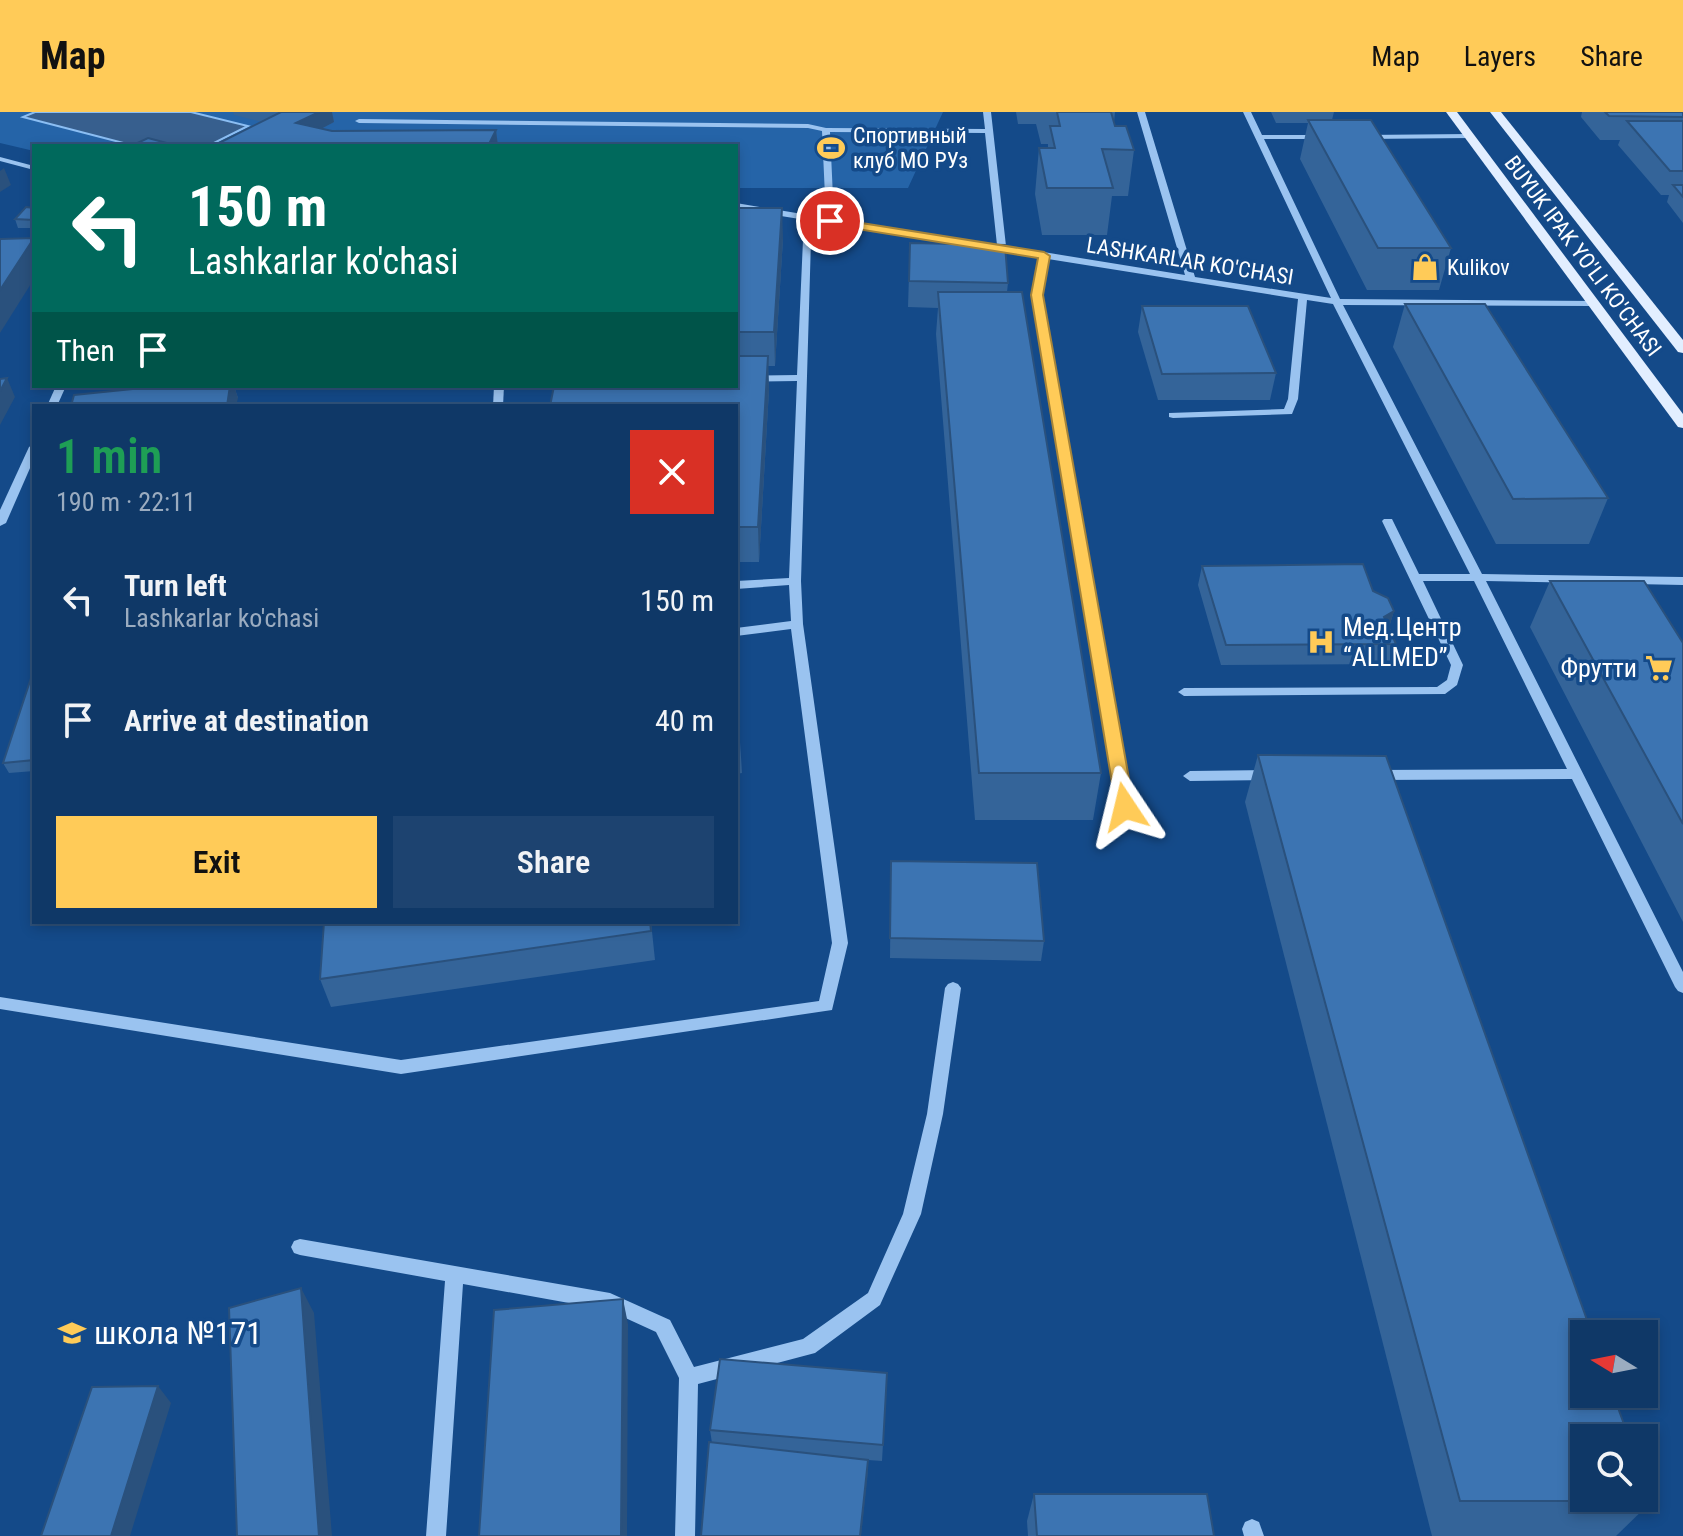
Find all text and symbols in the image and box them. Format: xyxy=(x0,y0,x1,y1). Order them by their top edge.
text: Map xyxy=(40,34,106,78)
text: Map xyxy=(1371,40,1420,73)
text: Layers xyxy=(1464,40,1536,73)
text: Share xyxy=(1580,40,1643,73)
place label: Спортивный клуб МО РУз xyxy=(853,123,968,173)
sports icon: Спортивный клуб МО РУз xyxy=(816,133,846,163)
street label: BUYUK IPAK YO'LI KO'CHASI xyxy=(1500,151,1666,361)
text: 150 m xyxy=(188,174,327,240)
icon: left xyxy=(56,176,160,280)
pin xyxy=(796,187,864,255)
icon: arrive xyxy=(808,199,852,243)
street label: LASHKARLAR KO'CHASI xyxy=(1085,232,1295,290)
text: Lashkarlar ko'chasi xyxy=(188,241,458,283)
shop icon: Kulikov xyxy=(1410,252,1440,282)
place label: Kulikov xyxy=(1447,255,1510,280)
icon: arrive xyxy=(131,328,175,372)
text: Then xyxy=(56,333,115,368)
text: 1 min xyxy=(56,428,162,485)
button: close xyxy=(630,430,714,514)
text: 190 m · 22:11 xyxy=(56,487,196,517)
text: Turn left xyxy=(124,568,227,603)
icon: left xyxy=(56,578,100,622)
text: 150 m xyxy=(640,583,714,618)
text: Lashkarlar ko'chasi xyxy=(124,603,319,633)
place label: Мед.Центр “ALLMED” xyxy=(1343,612,1462,672)
hospital icon: Мед.Центр “ALLMED” xyxy=(1306,627,1336,657)
place label: Фрутти xyxy=(1561,653,1637,683)
supermarket icon: Фрутти xyxy=(1644,653,1674,683)
icon: arrive xyxy=(56,698,100,742)
text: Arrive at destination xyxy=(124,703,369,738)
text: 40 m xyxy=(655,703,714,738)
position arrow xyxy=(1083,765,1167,849)
button: Exit xyxy=(56,816,377,908)
button: Share xyxy=(393,816,714,908)
place label: школа №171 xyxy=(94,1314,262,1352)
school or university icon: школа №171 xyxy=(57,1318,87,1348)
north arrow xyxy=(1570,1320,1658,1408)
map controls xyxy=(1570,1320,1658,1512)
button: search xyxy=(1570,1424,1658,1512)

